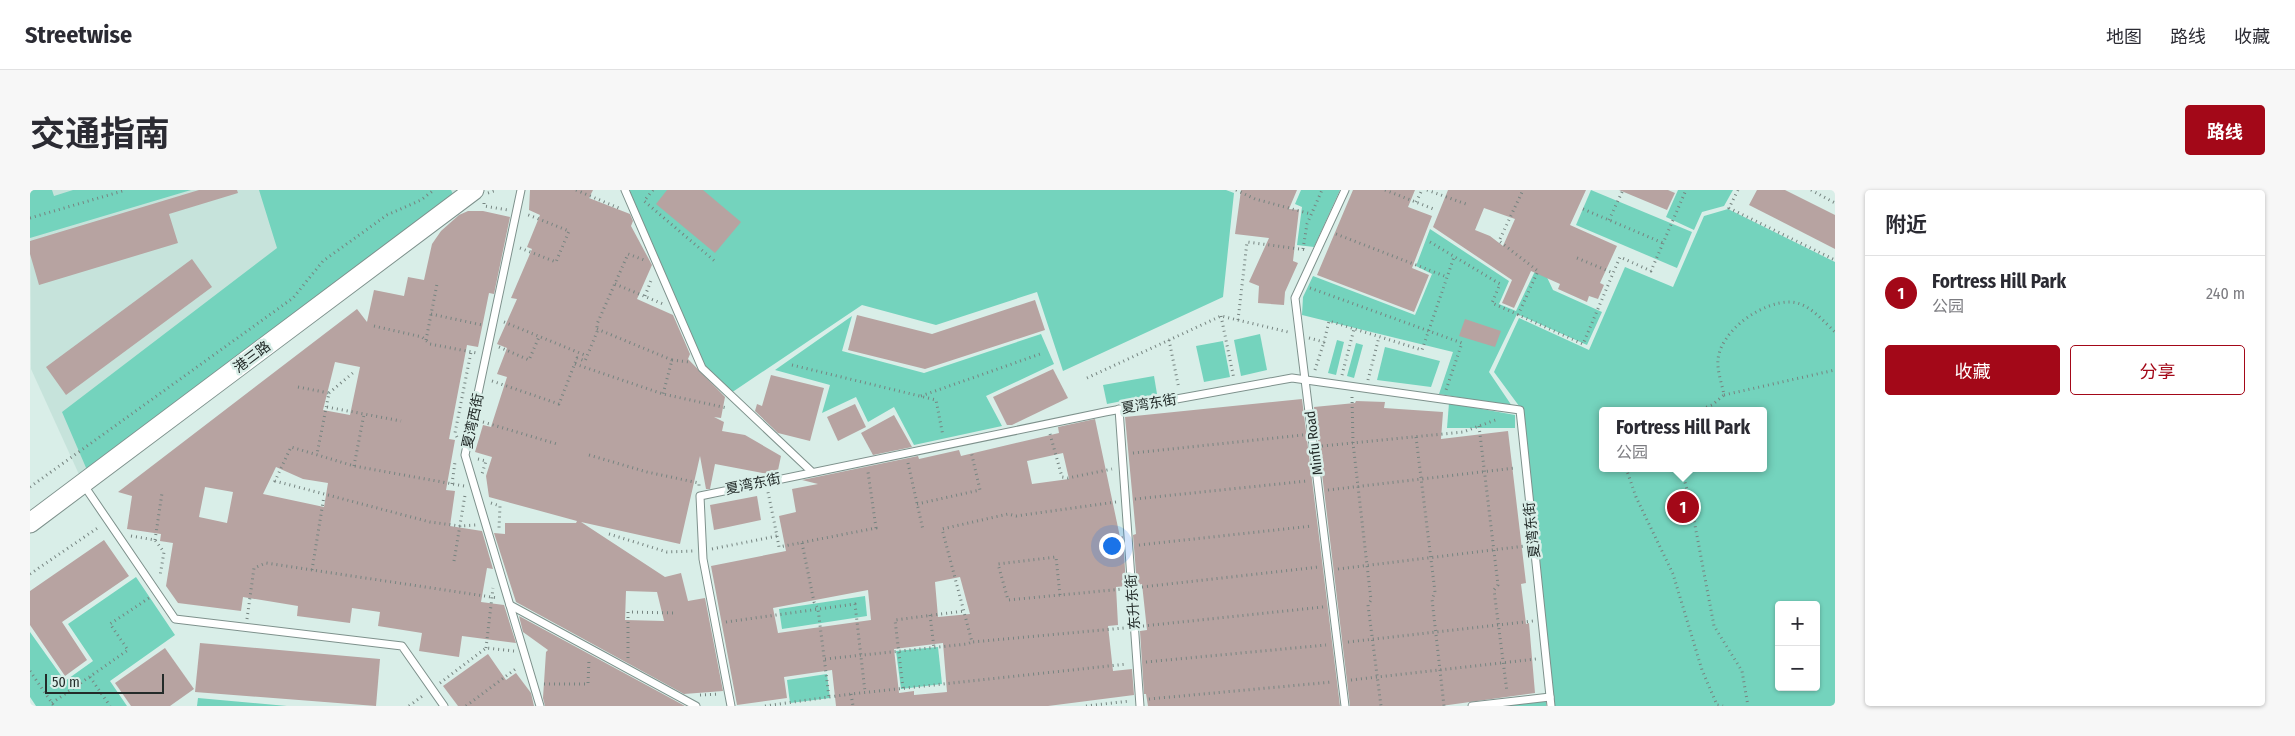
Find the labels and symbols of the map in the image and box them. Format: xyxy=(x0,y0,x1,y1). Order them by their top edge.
street label: 港三路 xyxy=(230,338,274,376)
street label: 夏湾东街 xyxy=(1120,391,1178,417)
street label: 夏湾西街 xyxy=(459,392,487,450)
street label: Minfu Road xyxy=(1302,410,1326,476)
street label: 夏湾东街 xyxy=(724,470,782,498)
pin: 1 xyxy=(1667,488,1699,526)
street label: 夏湾东街 xyxy=(1521,501,1543,559)
your location xyxy=(1099,533,1125,559)
street label: 东升东街 xyxy=(1123,573,1143,631)
scale bar xyxy=(45,671,164,694)

